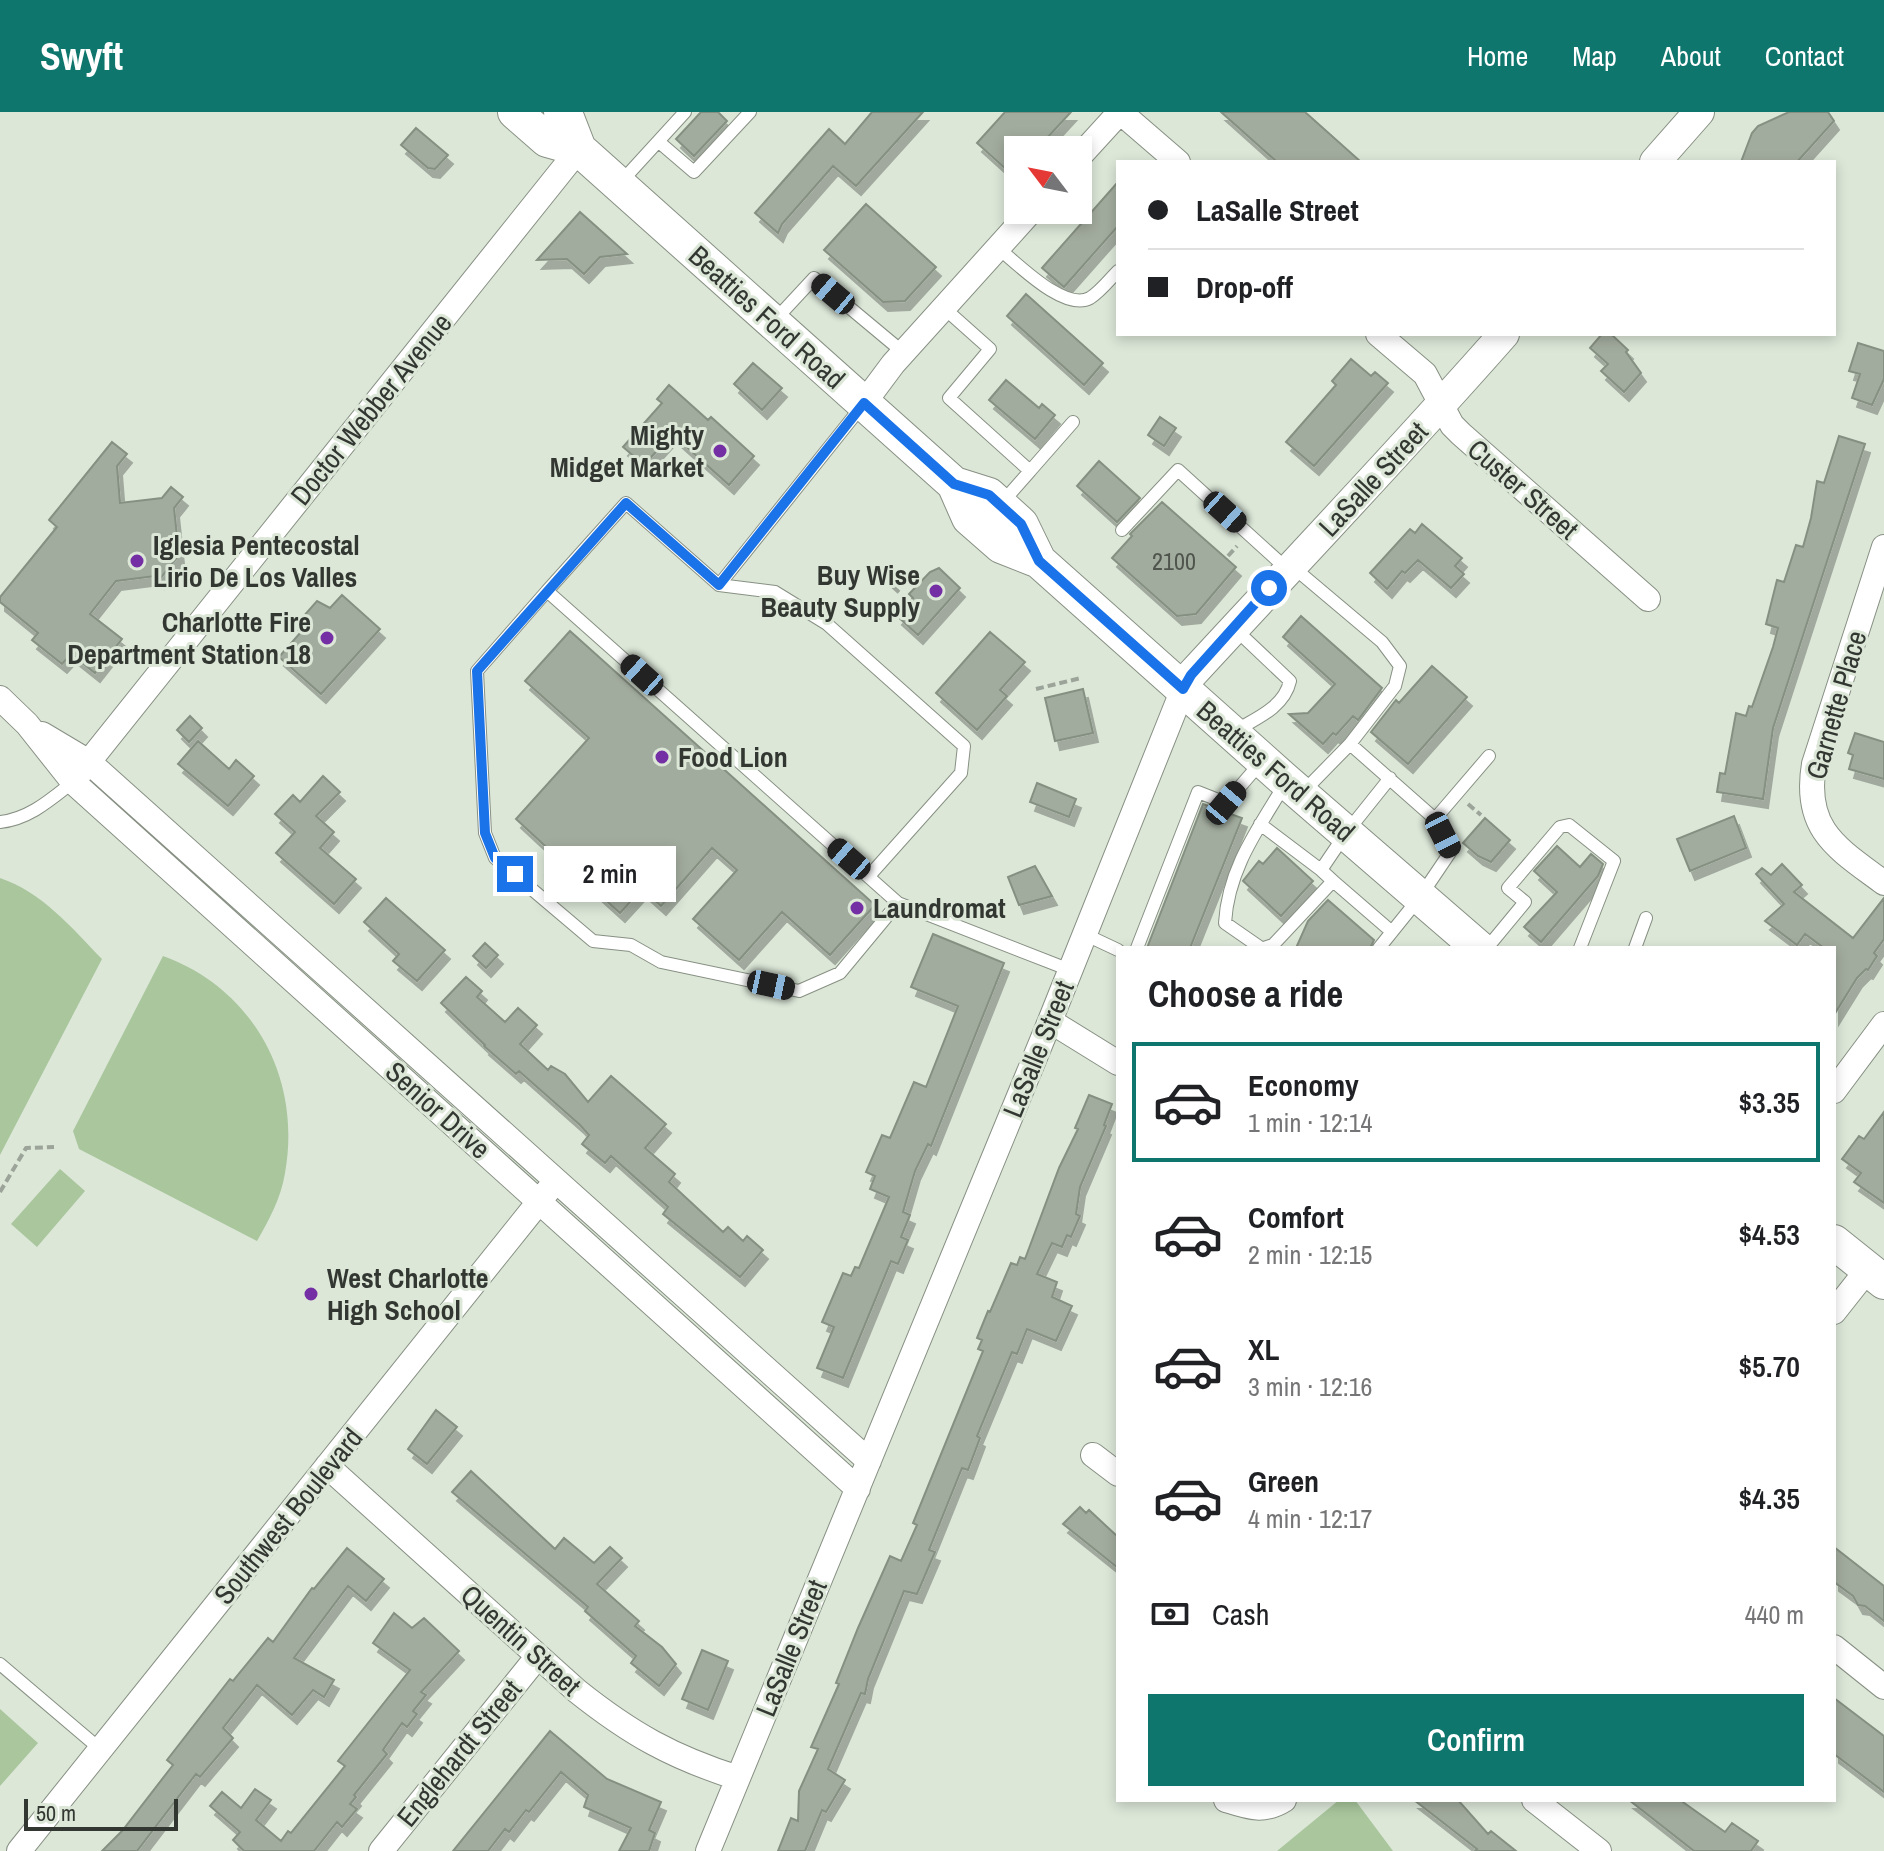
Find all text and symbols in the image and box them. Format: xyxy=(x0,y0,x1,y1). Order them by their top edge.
text: Swyft xyxy=(40,31,123,82)
text: Home xyxy=(1467,37,1528,75)
text: Map xyxy=(1572,37,1617,75)
text: About xyxy=(1661,37,1721,75)
text: Contact xyxy=(1765,37,1844,75)
north arrow xyxy=(1004,136,1092,224)
map controls xyxy=(1004,136,1092,224)
text: LaSalle Street xyxy=(1196,190,1359,230)
street label: Beatties Ford Road xyxy=(681,237,853,397)
text: Drop-off xyxy=(1196,267,1293,307)
car xyxy=(807,269,859,319)
street label: Doctor Webber Avenue xyxy=(282,305,460,513)
street label: LaSalle Street xyxy=(1310,413,1436,545)
place label: Mighty Midget Market xyxy=(550,416,704,486)
street label: Custer Street xyxy=(1459,430,1587,548)
marker: Mighty Midget Market xyxy=(711,442,729,460)
car xyxy=(1199,487,1251,537)
place label: Iglesia Pentecostal Lirio De Los Valles xyxy=(153,526,360,596)
house number: 2100 xyxy=(1152,545,1196,577)
marker: Iglesia Pentecostal Lirio De Los Valles xyxy=(128,552,146,570)
place label: Buy Wise Beauty Supply xyxy=(761,556,920,626)
route start xyxy=(1251,570,1287,606)
marker: Buy Wise Beauty Supply xyxy=(927,582,945,600)
place label: Charlotte Fire Department Station 18 xyxy=(67,603,311,673)
street label: Garnette Place xyxy=(1797,626,1875,784)
marker: Charlotte Fire Department Station 18 xyxy=(318,629,336,647)
car xyxy=(616,650,668,700)
street label: Beatties Ford Road xyxy=(1189,692,1363,850)
place label: Food Lion xyxy=(678,738,788,776)
marker: Food Lion xyxy=(653,748,671,766)
car xyxy=(1201,777,1251,829)
car xyxy=(1421,808,1465,862)
car xyxy=(823,834,875,884)
callout: 2 min xyxy=(543,846,675,902)
route end xyxy=(497,856,533,892)
text: 2 min xyxy=(583,856,637,891)
place label: Laundromat xyxy=(873,889,1006,927)
marker: Laundromat xyxy=(848,899,866,917)
car xyxy=(745,968,797,1002)
text: Choose a ride xyxy=(1148,970,1343,1018)
street label: LaSalle Street xyxy=(993,975,1083,1123)
street label: Senior Drive xyxy=(377,1053,499,1167)
text: Economy xyxy=(1248,1065,1359,1105)
icon: car xyxy=(1152,1066,1224,1138)
text: $3.35 xyxy=(1738,1082,1800,1122)
text: 1 min · 12:14 xyxy=(1248,1105,1372,1140)
text: Comfort xyxy=(1248,1197,1344,1237)
icon: car xyxy=(1152,1198,1224,1270)
text: $4.53 xyxy=(1738,1214,1800,1254)
text: 2 min · 12:15 xyxy=(1248,1237,1372,1272)
place label: West Charlotte High School xyxy=(327,1259,489,1329)
marker: West Charlotte High School xyxy=(302,1285,320,1303)
text: XL xyxy=(1248,1329,1279,1369)
icon: car xyxy=(1152,1330,1224,1402)
text: $5.70 xyxy=(1738,1346,1800,1386)
text: 3 min · 12:16 xyxy=(1248,1369,1372,1404)
street label: Southwest Boulevard xyxy=(205,1420,371,1612)
text: Green xyxy=(1248,1461,1319,1501)
icon: car xyxy=(1152,1462,1224,1534)
text: $4.35 xyxy=(1738,1478,1800,1518)
text: 4 min · 12:17 xyxy=(1248,1501,1372,1536)
street label: LaSalle Street xyxy=(746,1574,836,1722)
street label: Quentin Street xyxy=(453,1576,589,1704)
icon: cash xyxy=(1148,1592,1192,1636)
text: Cash xyxy=(1212,1594,1269,1634)
text: 440 m xyxy=(1745,1597,1804,1632)
street label: Englehardt Street xyxy=(388,1672,530,1834)
button: Confirm xyxy=(1148,1694,1804,1786)
scale bar xyxy=(24,1795,178,1831)
text: 50 m xyxy=(36,1798,76,1828)

